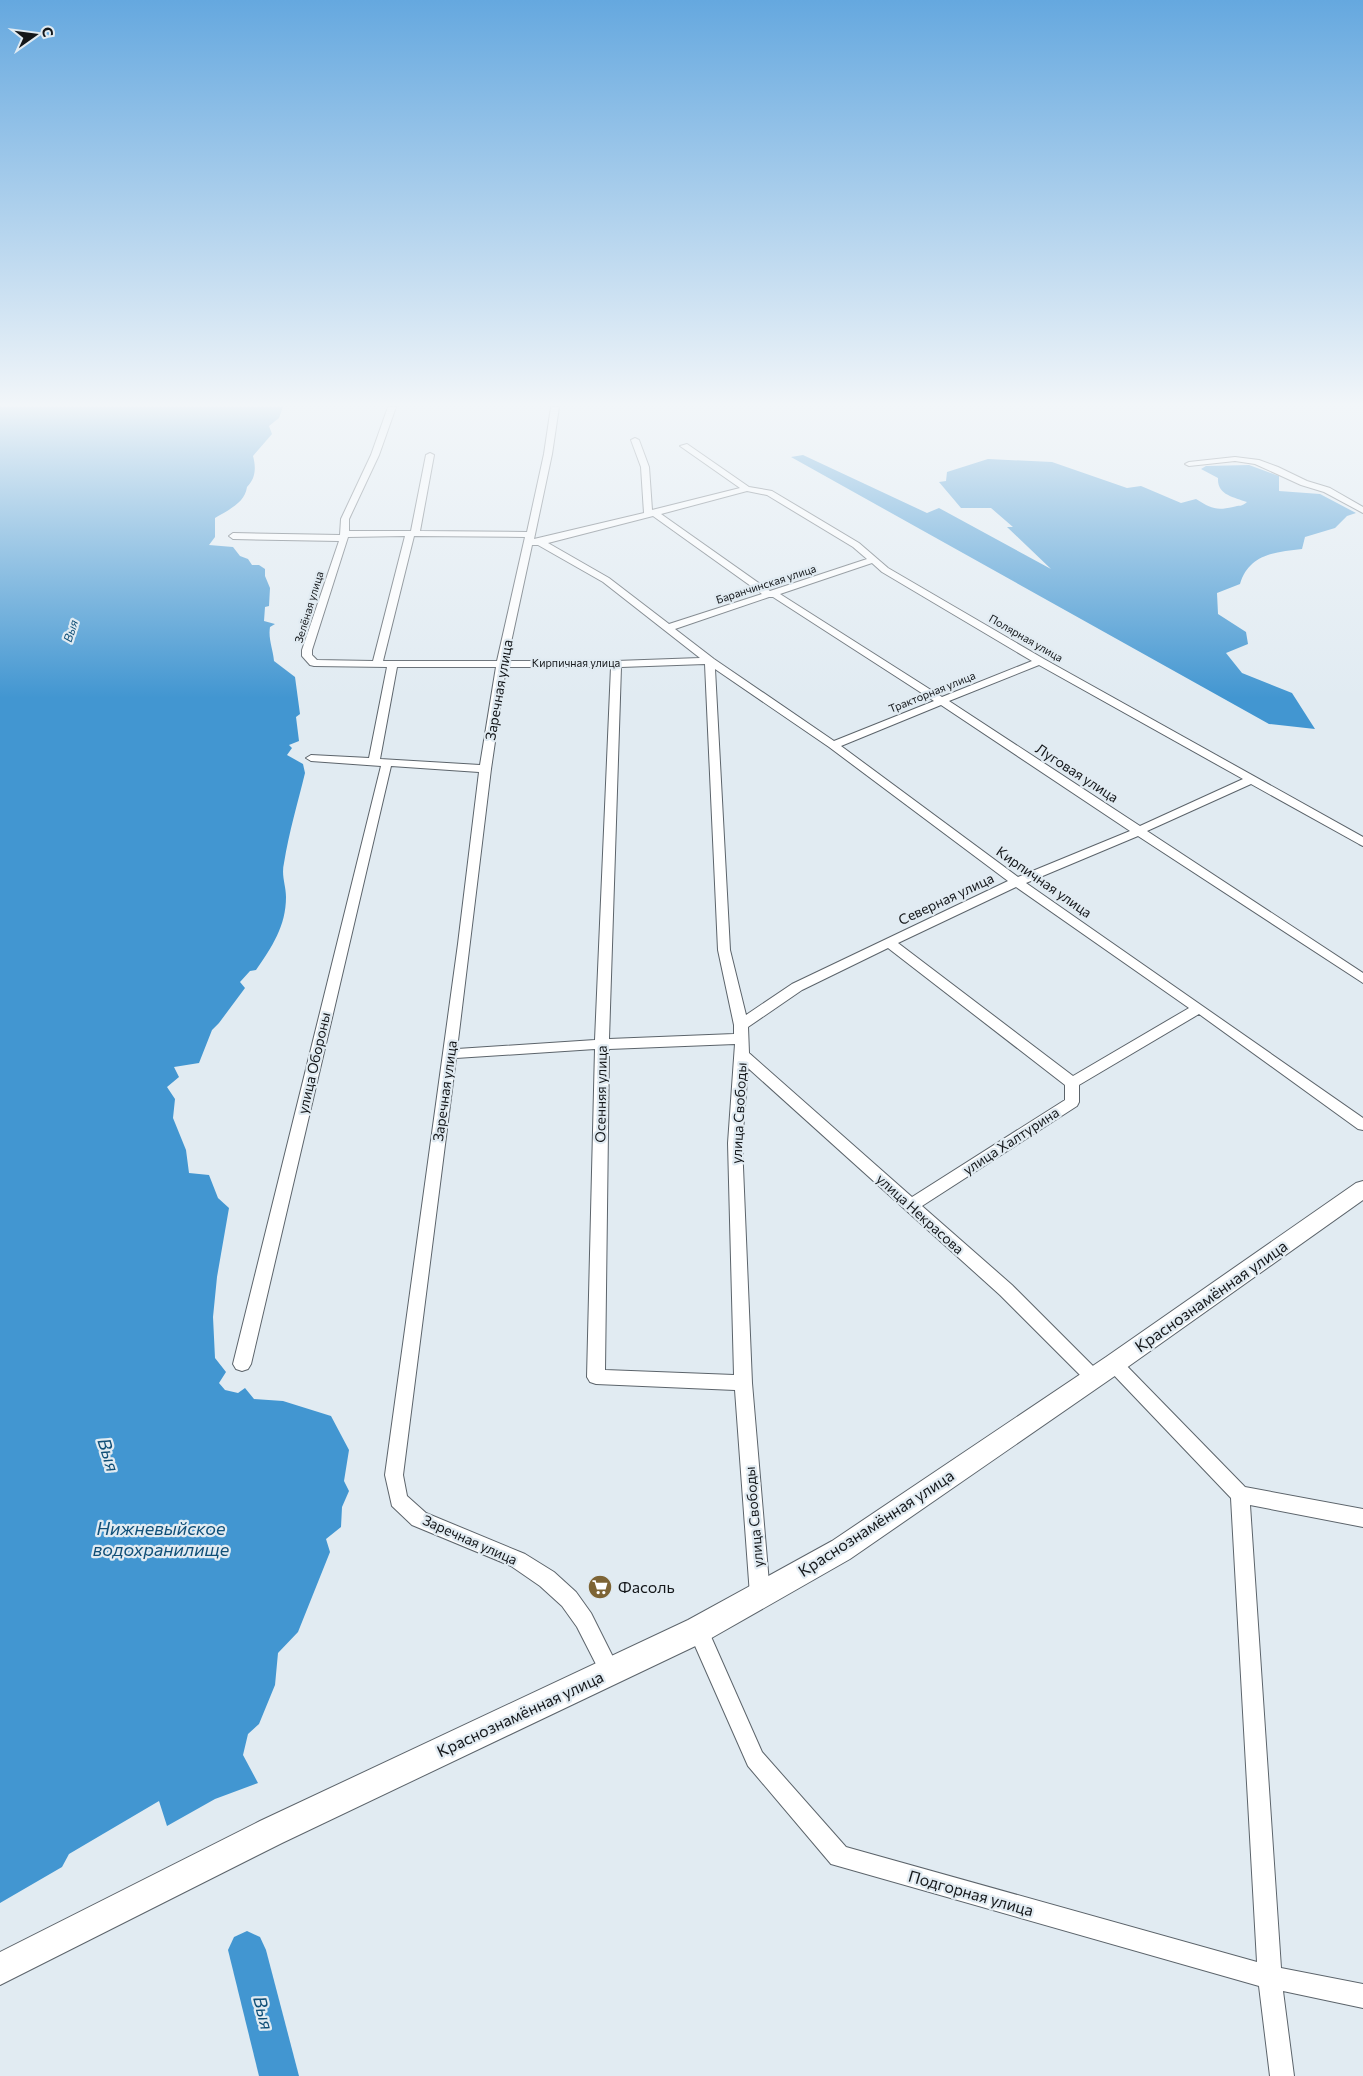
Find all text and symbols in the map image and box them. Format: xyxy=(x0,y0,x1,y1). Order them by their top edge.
north arrow xyxy=(10,10,60,60)
text: С xyxy=(39,25,58,38)
street label: Баранчинская улица xyxy=(714,561,818,606)
street label: Зелёная улица xyxy=(291,569,326,644)
street label: Полярная улица xyxy=(987,611,1066,664)
water label: Выя xyxy=(60,618,80,644)
street label: Заречная улица xyxy=(481,638,516,742)
street label: Кирпичная улица xyxy=(532,656,620,669)
street label: Тракторная улица xyxy=(887,668,977,715)
street label: Луговая улица xyxy=(1033,740,1122,806)
street label: Кирпичная улица xyxy=(993,842,1095,921)
street label: Северная улица xyxy=(895,869,996,928)
street label: улица Обороны xyxy=(294,1010,333,1115)
street label: Заречная улица xyxy=(429,1039,460,1143)
street label: Осенняя улица xyxy=(591,1045,610,1143)
street label: улица Свободы xyxy=(727,1062,750,1164)
street label: улица Халтурина xyxy=(960,1103,1062,1178)
street label: улица Некрасова xyxy=(873,1170,968,1257)
street label: Краснознамённая улица xyxy=(1131,1236,1291,1355)
water label: Выя xyxy=(93,1435,124,1474)
street label: Краснознамённая улица xyxy=(794,1465,957,1580)
street label: улица Свободы xyxy=(741,1466,766,1568)
street label: Заречная улица xyxy=(420,1511,520,1568)
water label: Нижневыйское водохранилище xyxy=(93,1517,230,1560)
supermarket icon: Фасоль xyxy=(587,1574,613,1600)
place label: Фасоль xyxy=(618,1577,675,1596)
street label: Краснознамённая улица xyxy=(433,1667,606,1761)
street label: Подгорная улица xyxy=(906,1866,1036,1919)
water label: Выя xyxy=(249,1994,279,2032)

